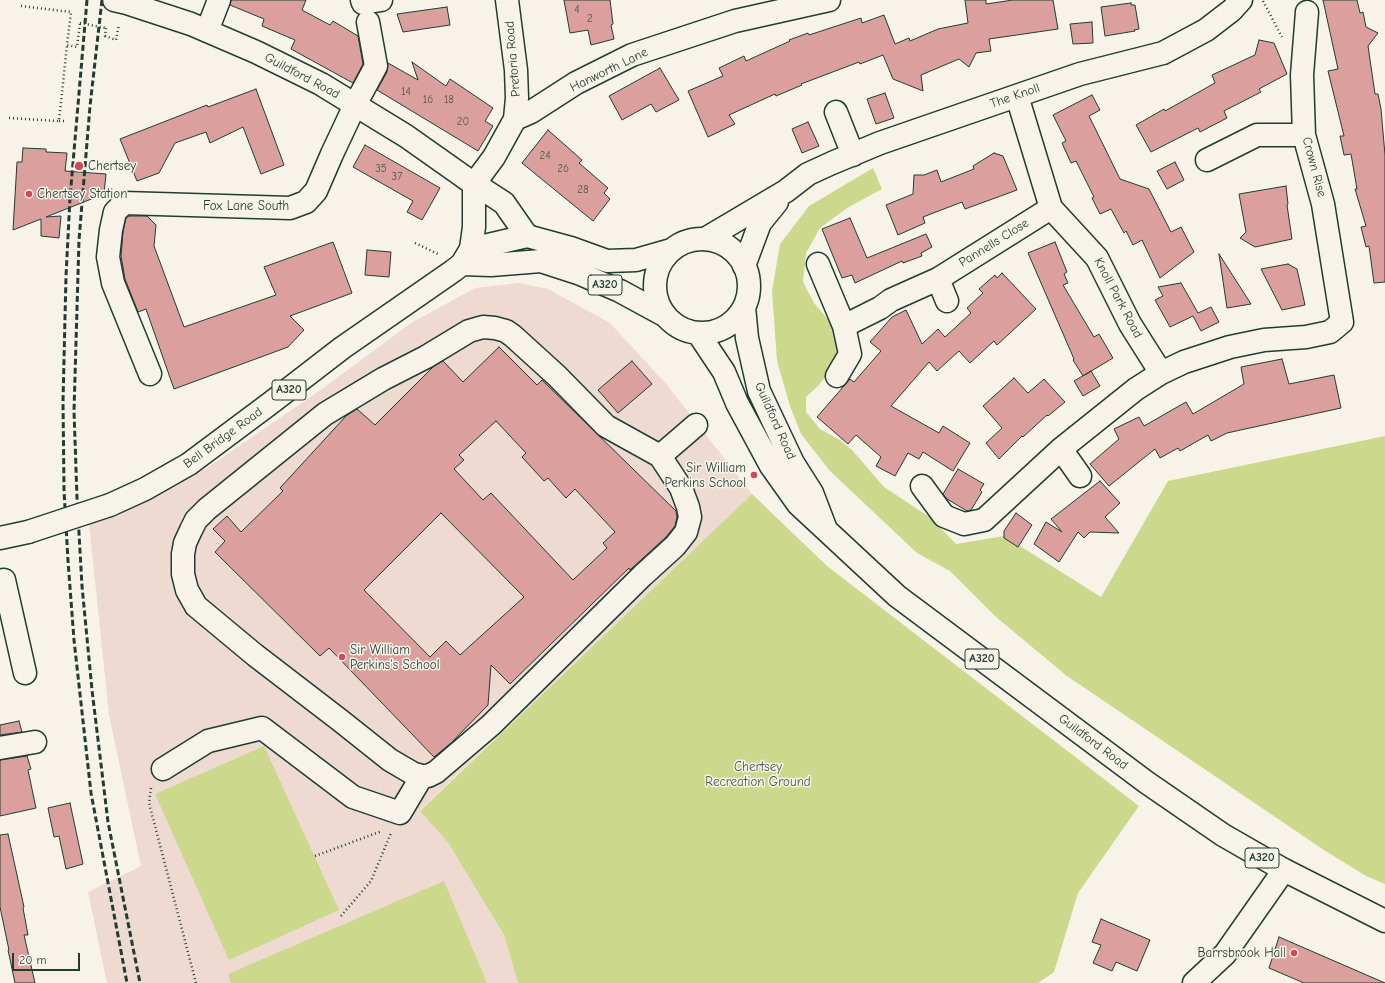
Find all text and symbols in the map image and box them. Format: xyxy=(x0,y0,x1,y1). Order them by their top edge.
house number: 4 xyxy=(574,3,580,17)
house number: 2 xyxy=(587,12,593,26)
street label: Pretoria Road xyxy=(502,20,524,98)
street label: Hanworth Lane xyxy=(568,44,650,96)
street label: Guildford Road xyxy=(262,50,342,102)
street label: The Knoll xyxy=(988,80,1042,112)
house number: 14 xyxy=(401,85,411,99)
house number: 16 xyxy=(423,93,433,107)
house number: 18 xyxy=(444,93,454,107)
house number: 20 xyxy=(457,115,469,129)
street label: Crown Rise xyxy=(1298,135,1330,199)
house number: 24 xyxy=(539,149,551,163)
place label: Chertsey xyxy=(88,158,136,174)
marker: Chertsey xyxy=(73,160,85,172)
house number: 35 xyxy=(375,162,387,176)
house number: 26 xyxy=(557,162,569,176)
house number: 37 xyxy=(392,170,402,184)
house number: 28 xyxy=(577,183,589,197)
place label: Chertsey Station xyxy=(37,186,127,202)
marker: Chertsey Station xyxy=(24,189,34,199)
street label: Fox Lane South xyxy=(203,198,289,214)
street label: Pannells Close xyxy=(956,215,1032,271)
street label: Knoll Park Road xyxy=(1090,255,1146,341)
road number: A320 xyxy=(588,275,622,295)
road number: A320 xyxy=(272,380,306,400)
street label: Guildford Road xyxy=(751,380,799,462)
street label: Bell Bridge Road xyxy=(181,404,265,472)
place label: Sir William Perkins School xyxy=(664,460,746,491)
marker: Sir William Perkins School xyxy=(749,470,759,480)
place label: Sir William Perkins's School xyxy=(350,642,440,673)
road number: A320 xyxy=(965,649,999,669)
marker: Sir William Perkins's School xyxy=(337,652,347,662)
street label: Guildford Road xyxy=(1055,711,1131,773)
park label: Chertsey Recreation Ground xyxy=(705,759,811,790)
road number: A320 xyxy=(1245,848,1279,868)
scale bar xyxy=(14,945,82,971)
place label: Barrsbrook Hall xyxy=(1197,945,1286,961)
marker: Barrsbrook Hall xyxy=(1289,948,1299,958)
text: 20 m xyxy=(19,953,47,967)

